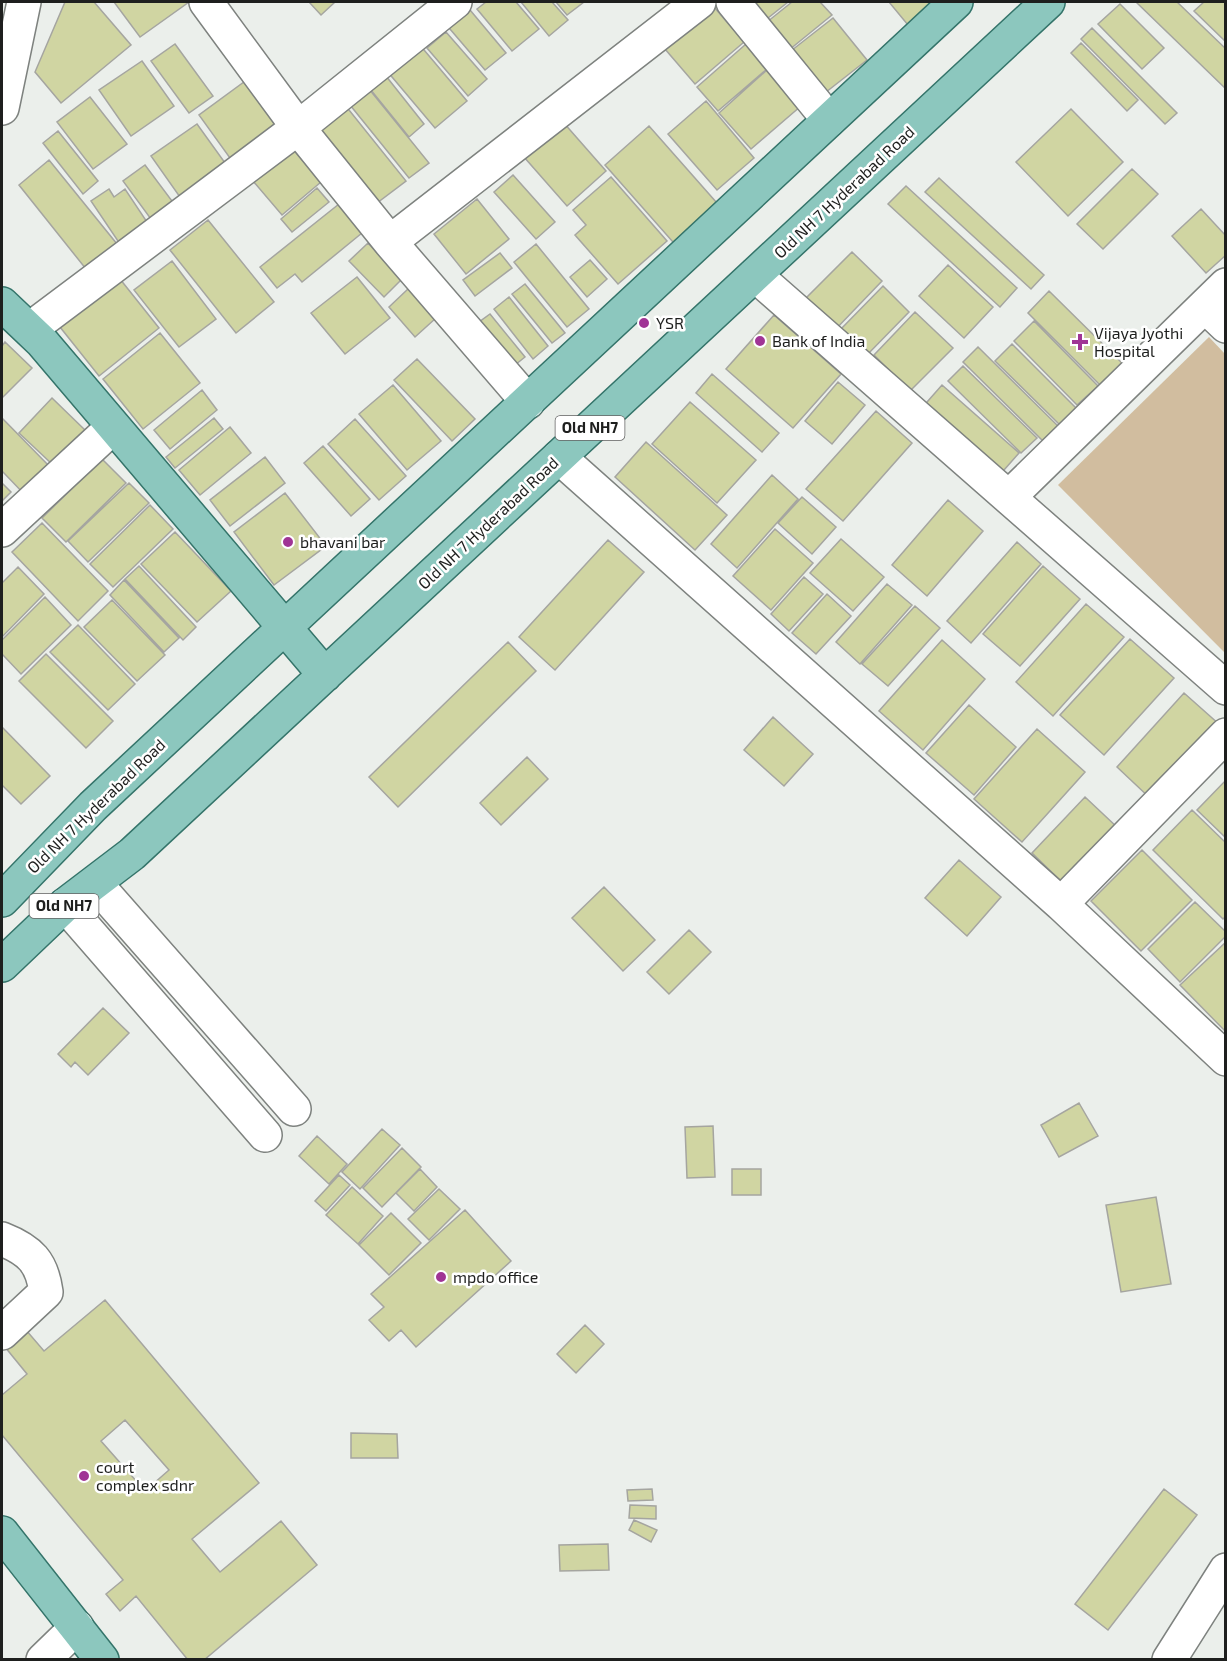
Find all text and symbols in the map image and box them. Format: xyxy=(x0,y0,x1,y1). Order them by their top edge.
street label: Old NH 7 Hyderabad Road xyxy=(770,122,918,262)
place label: YSR xyxy=(656,313,684,332)
marker: YSR xyxy=(637,316,651,330)
place label: Vijaya Jyothi Hospital xyxy=(1094,323,1183,360)
place label: Bank of India xyxy=(772,331,865,350)
marker: Vijaya Jyothi Hospital xyxy=(1071,333,1089,351)
marker: Bank of India xyxy=(753,334,767,348)
road number: Old NH7 xyxy=(556,416,624,440)
street label: Old NH 7 Hyderabad Road xyxy=(414,453,562,593)
place label: bhavani bar xyxy=(300,532,386,551)
marker: bhavani bar xyxy=(281,535,295,549)
street label: Old NH 7 Hyderabad Road xyxy=(23,735,169,877)
road number: Old NH7 xyxy=(29,894,98,918)
place label: mpdo office xyxy=(453,1267,538,1286)
marker: mpdo office xyxy=(434,1270,448,1284)
place label: court complex sdnr xyxy=(96,1457,195,1494)
marker: court complex sdnr xyxy=(77,1469,91,1483)

